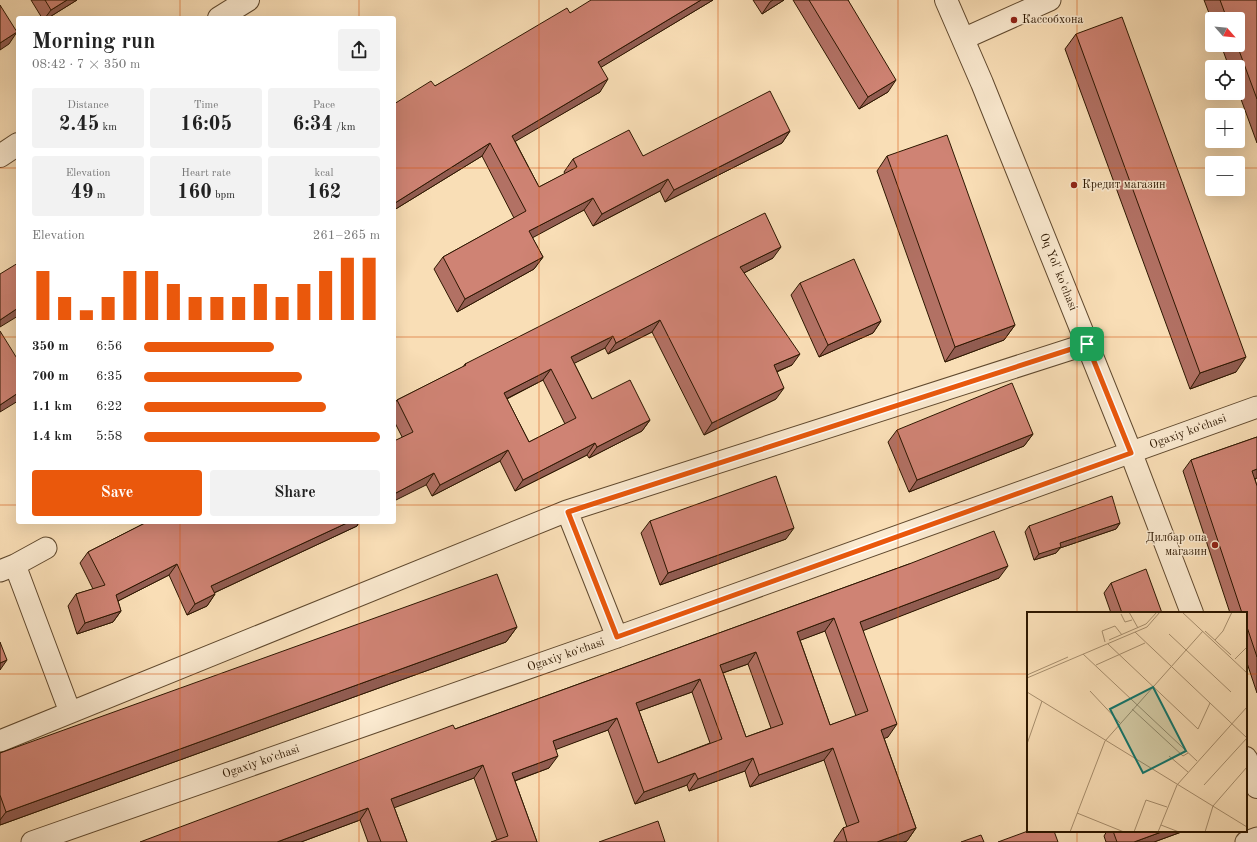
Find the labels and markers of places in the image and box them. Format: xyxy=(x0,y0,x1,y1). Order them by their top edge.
place label: Кассобхона xyxy=(1022,14,1084,26)
marker: Кассобхона xyxy=(1009,15,1019,25)
place label: Кредит магазин xyxy=(1082,179,1166,191)
marker: Кредит магазин xyxy=(1069,180,1079,190)
pin xyxy=(1070,327,1104,361)
place label: Дилбар опа магазин xyxy=(1146,532,1207,558)
marker: Дилбар опа магазин xyxy=(1210,540,1220,550)

